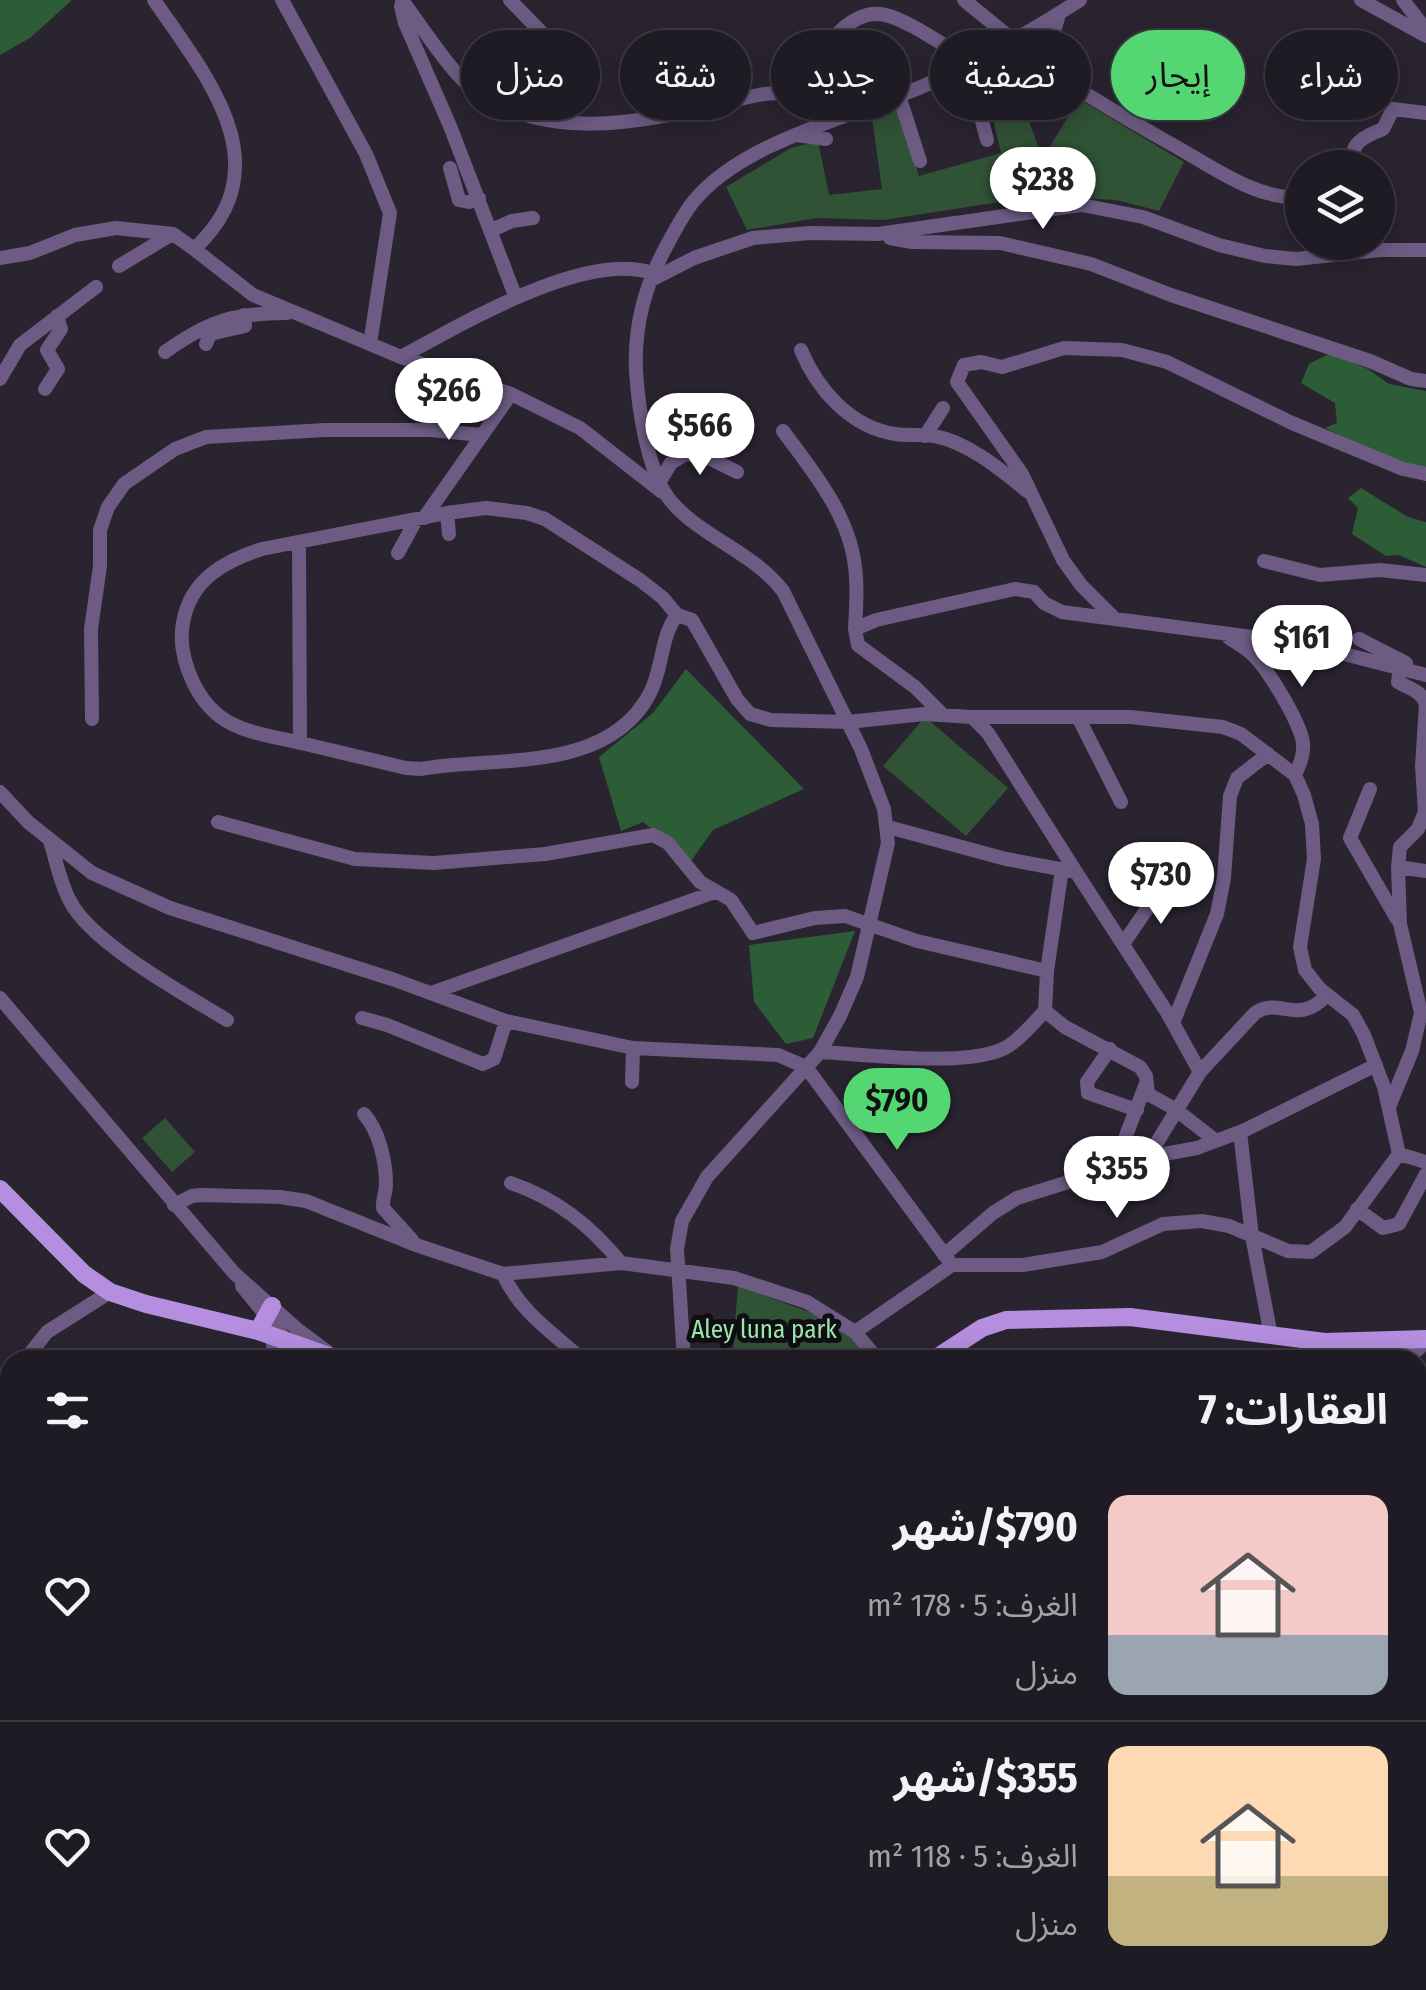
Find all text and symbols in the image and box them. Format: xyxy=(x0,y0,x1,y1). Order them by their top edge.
chip: منزل xyxy=(461,30,600,120)
chip: شقة xyxy=(620,30,751,120)
chip: جديد xyxy=(771,30,910,120)
chip: تصفية xyxy=(930,30,1091,120)
chip: إيجار xyxy=(1111,30,1245,120)
chip: شراء xyxy=(1265,30,1398,120)
pin: $238 xyxy=(984,147,1102,232)
map controls xyxy=(1285,150,1395,260)
button: layers xyxy=(1285,150,1395,260)
text: $238 xyxy=(1012,160,1074,198)
pin: $266 xyxy=(390,358,508,443)
text: $266 xyxy=(417,371,481,409)
pin: $566 xyxy=(641,393,759,478)
text: $566 xyxy=(667,406,733,444)
pin: $161 xyxy=(1243,605,1361,690)
text: $161 xyxy=(1274,618,1330,656)
pin: $730 xyxy=(1102,842,1220,927)
text: $730 xyxy=(1130,855,1192,893)
pin: $790 xyxy=(838,1068,956,1153)
text: $790 xyxy=(866,1081,928,1119)
pin: $355 xyxy=(1058,1136,1176,1221)
text: $355 xyxy=(1086,1149,1148,1187)
park label: Aley luna park xyxy=(691,1315,837,1345)
icon: filters xyxy=(40,1383,95,1438)
text: العقارات: 7 xyxy=(1198,1385,1388,1435)
text: $790/شهر xyxy=(893,1502,1078,1552)
icon: home xyxy=(1188,1535,1308,1655)
icon: heart xyxy=(40,1568,95,1623)
text: الغرف: 5 · 178 m² xyxy=(867,1586,1078,1624)
text: منزل xyxy=(1015,1654,1078,1692)
text: $355/شهر xyxy=(894,1753,1078,1803)
icon: home xyxy=(1188,1786,1308,1906)
icon: heart xyxy=(40,1819,95,1874)
text: الغرف: 5 · 118 m² xyxy=(867,1837,1078,1875)
text: منزل xyxy=(1015,1905,1078,1943)

